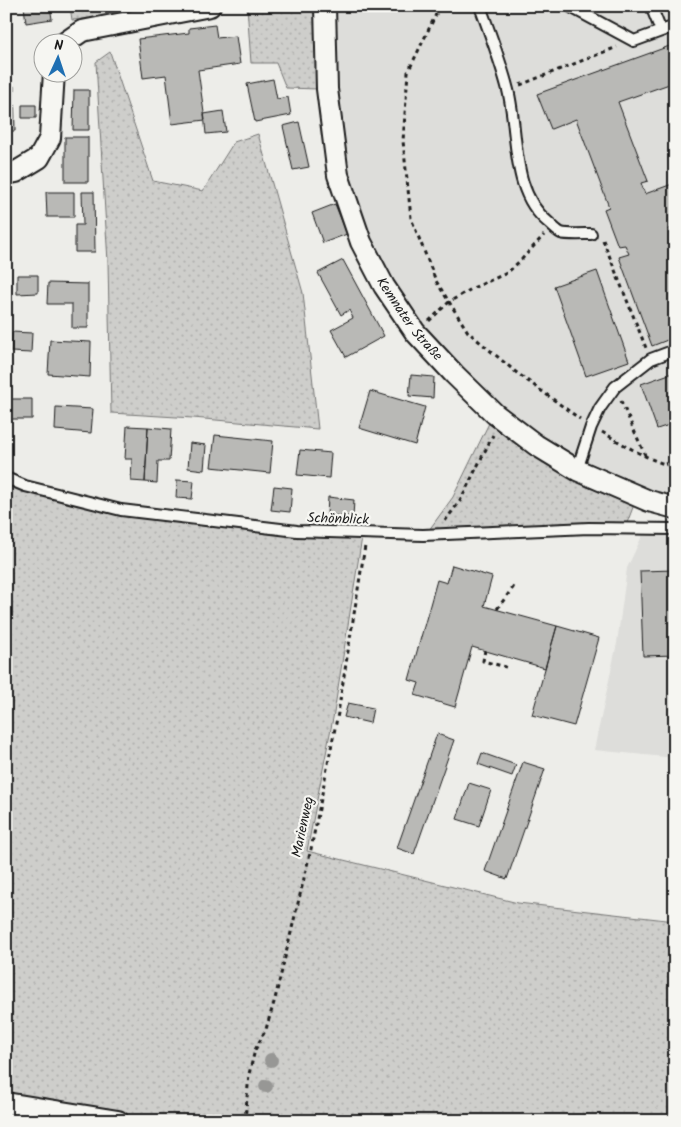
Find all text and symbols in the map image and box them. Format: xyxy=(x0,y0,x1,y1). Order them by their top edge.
north arrow xyxy=(32,32,82,82)
text: N xyxy=(54,35,64,57)
street label: Kemnater Straße xyxy=(370,273,448,367)
street label: Schönblick xyxy=(307,507,370,531)
street label: Marienweg xyxy=(286,795,320,859)

